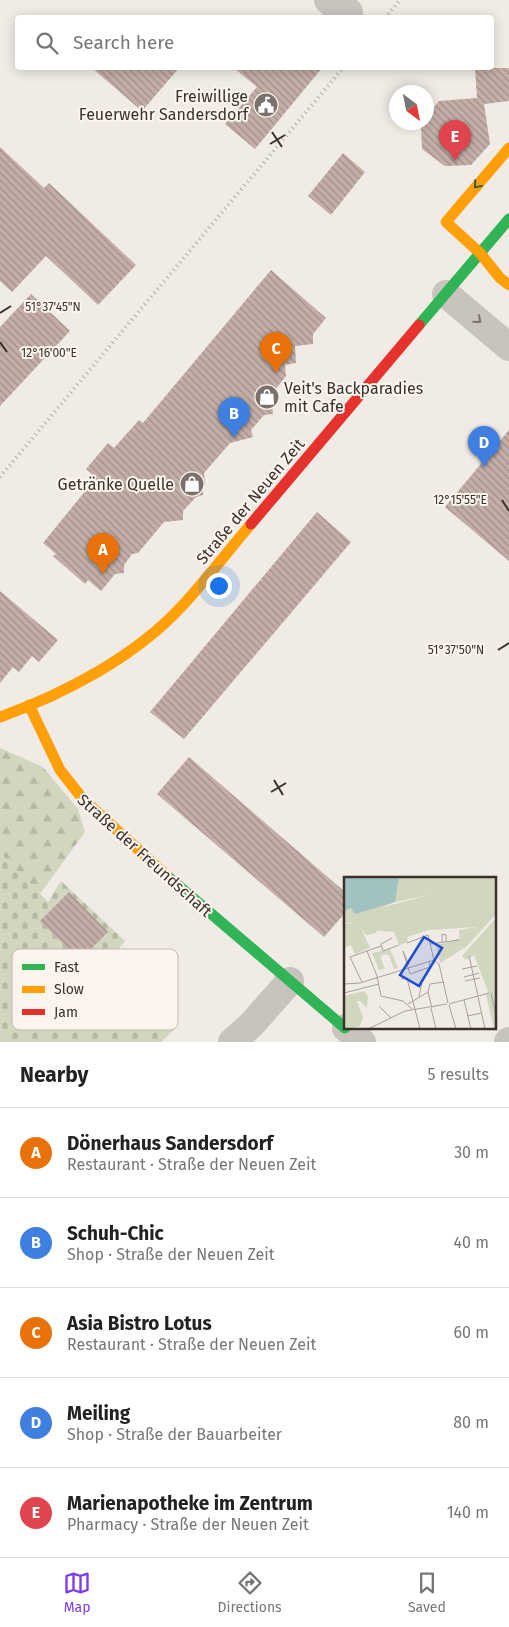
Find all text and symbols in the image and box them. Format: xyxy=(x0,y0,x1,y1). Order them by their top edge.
search box xyxy=(15,15,494,70)
icon: search xyxy=(33,29,61,57)
text: Search here xyxy=(73,31,174,54)
north arrow xyxy=(389,85,434,130)
place label: Freiwillige Feuerwehr Sandersdorf xyxy=(79,87,250,124)
public building icon: Freiwillige Feuerwehr Sandersdorf xyxy=(253,92,279,118)
pin: E xyxy=(439,120,471,161)
one-way arrow xyxy=(475,179,483,188)
text: 51°37'45"N xyxy=(25,300,81,314)
one-way arrow xyxy=(472,315,481,324)
pin: C xyxy=(260,332,292,373)
text: 12°16'00"E xyxy=(21,346,77,360)
place label: Veit's Backparadies mit Cafe xyxy=(284,379,423,416)
shop icon: Veit's Backparadies mit Cafe xyxy=(254,384,280,410)
pin: B xyxy=(218,397,250,438)
pin: D xyxy=(468,426,500,467)
street label: Straße der Neuen Zeit xyxy=(192,434,309,568)
shop icon: Getränke Quelle xyxy=(179,471,205,497)
place label: Getränke Quelle xyxy=(58,475,174,494)
text: 12°15'55"E xyxy=(433,493,487,507)
pin: A xyxy=(87,533,119,574)
your location xyxy=(206,573,232,599)
text: 51°37'50"N xyxy=(428,643,484,657)
street label: Straße der Freundschaft xyxy=(74,790,216,921)
inset map xyxy=(344,877,496,1030)
legend xyxy=(12,949,178,1030)
text: Fast xyxy=(54,959,80,976)
text: Slow xyxy=(54,981,84,998)
text: Jam xyxy=(54,1004,78,1021)
text: Nearby xyxy=(20,1062,88,1088)
text: 5 results xyxy=(428,1065,489,1084)
text: Dönerhaus Sandersdorf xyxy=(67,1132,273,1155)
text: A xyxy=(31,1143,41,1162)
text: 30 m xyxy=(454,1143,489,1162)
text: Restaurant · Straße der Neuen Zeit xyxy=(67,1155,316,1174)
text: Schuh-Chic xyxy=(67,1222,164,1245)
text: B xyxy=(31,1233,41,1252)
text: 40 m xyxy=(454,1233,489,1252)
text: Shop · Straße der Neuen Zeit xyxy=(67,1245,275,1264)
text: Asia Bistro Lotus xyxy=(67,1312,212,1335)
text: C xyxy=(31,1323,41,1342)
text: 60 m xyxy=(454,1323,489,1342)
text: Restaurant · Straße der Neuen Zeit xyxy=(67,1335,316,1354)
text: Meiling xyxy=(67,1402,130,1425)
text: D xyxy=(31,1413,41,1432)
text: 80 m xyxy=(453,1413,489,1432)
text: Shop · Straße der Bauarbeiter xyxy=(67,1425,282,1444)
text: Marienapotheke im Zentrum xyxy=(67,1492,313,1515)
text: E xyxy=(32,1503,40,1522)
text: 140 m xyxy=(447,1503,489,1522)
text: Pharmacy · Straße der Neuen Zeit xyxy=(67,1515,309,1534)
tab: Map xyxy=(63,1569,91,1616)
tab: Directions xyxy=(217,1569,282,1616)
tab: Saved xyxy=(408,1569,446,1616)

